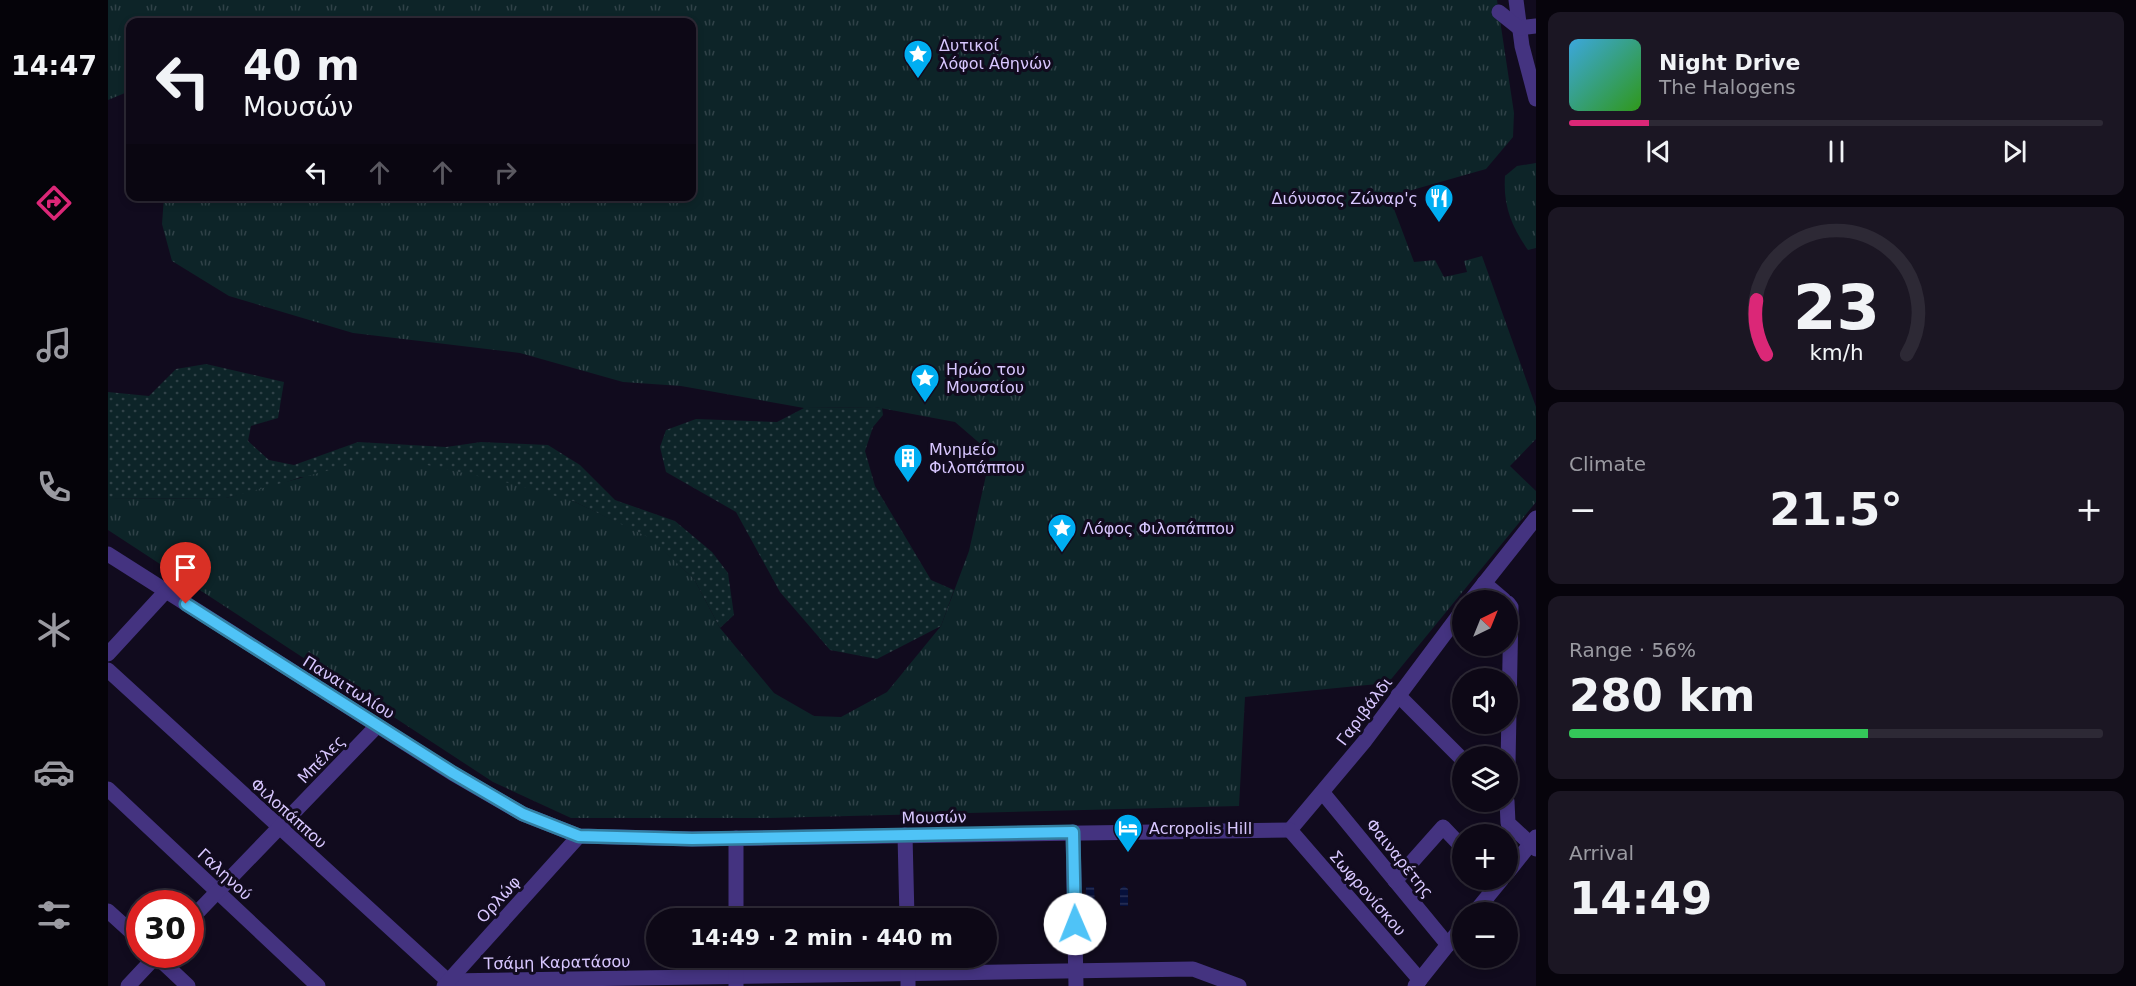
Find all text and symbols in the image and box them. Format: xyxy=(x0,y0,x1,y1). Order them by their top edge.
place label: Δυτικοί λόφοι Αθηνών xyxy=(939,36,1051,73)
place icon: Δυτικοί λόφοι Αθηνών xyxy=(902,38,934,80)
text: 40 m xyxy=(243,41,360,90)
icon: left xyxy=(144,42,222,120)
text: 14:47 xyxy=(11,50,97,81)
text: Night Drive xyxy=(1659,50,1800,75)
text: The Halogens xyxy=(1659,75,1796,99)
text: Μουσών xyxy=(243,91,353,122)
icon: previous xyxy=(1642,135,1675,168)
icon: pause xyxy=(1820,135,1853,168)
icon: next xyxy=(1998,135,2031,168)
icon: left xyxy=(300,156,333,189)
icon: ahead xyxy=(363,156,396,189)
icon: ahead xyxy=(426,156,459,189)
icon: right xyxy=(489,156,522,189)
icon: directions xyxy=(33,182,75,224)
restaurant icon: Διόνυσος Ζώναρ'ς xyxy=(1423,182,1455,224)
place label: Διόνυσος Ζώναρ'ς xyxy=(1271,189,1418,208)
text: 23 xyxy=(1793,271,1879,344)
icon: music xyxy=(33,324,75,366)
text: km/h xyxy=(1809,341,1863,366)
place label: Ηρώο του Μουσαίου xyxy=(946,360,1025,397)
place icon: Ηρώο του Μουσαίου xyxy=(909,362,941,404)
place label: Μνημείο Φιλοπάππου xyxy=(929,440,1025,477)
building icon: Μνημείο Φιλοπάππου xyxy=(892,442,924,484)
text: Climate xyxy=(1569,452,1646,476)
icon: phone xyxy=(33,466,75,508)
text: 21.5° xyxy=(1769,483,1903,536)
text: − xyxy=(1569,490,1597,529)
text: + xyxy=(2075,490,2103,529)
place icon: Λόφος Φιλοπάππου xyxy=(1046,512,1078,554)
place label: Λόφος Φιλοπάππου xyxy=(1083,519,1234,538)
pin xyxy=(160,542,211,604)
icon: arrive xyxy=(169,551,202,584)
north arrow xyxy=(1452,590,1518,656)
map controls xyxy=(1452,590,1518,968)
icon: climate xyxy=(33,609,75,651)
text: Range · 56% xyxy=(1569,638,1696,662)
street label: Παναιτωλίου xyxy=(299,652,398,723)
button: sound xyxy=(1452,668,1518,734)
text: 280 km xyxy=(1569,669,1755,722)
street label: Γαριβάλδι xyxy=(1333,673,1396,749)
street label: Μπέλες xyxy=(294,731,349,787)
button: layers xyxy=(1452,746,1518,812)
icon: car xyxy=(33,751,75,793)
street label: Φιλοπάππου xyxy=(247,774,331,852)
street label: Μουσών xyxy=(901,807,967,828)
hotel icon: Acropolis Hill xyxy=(1112,812,1144,854)
street label: Φαιναρέτης xyxy=(1362,815,1437,902)
place label: Acropolis Hill xyxy=(1149,819,1252,838)
button: + xyxy=(1452,824,1518,890)
text: Arrival xyxy=(1569,841,1634,865)
street label: Γαληνού xyxy=(194,845,256,904)
street label: Σωφρονίσκου xyxy=(1325,847,1410,940)
street label: Ορλώφ xyxy=(473,872,524,927)
text: 14:49 xyxy=(1569,872,1712,925)
speed limit sign: 30 xyxy=(126,890,204,968)
position arrow xyxy=(1043,892,1107,956)
icon: filters xyxy=(33,894,75,936)
button: − xyxy=(1452,902,1518,968)
text: 14:49 · 2 min · 440 m xyxy=(690,925,953,950)
street label: Τσάμη Καρατάσου xyxy=(482,952,631,973)

